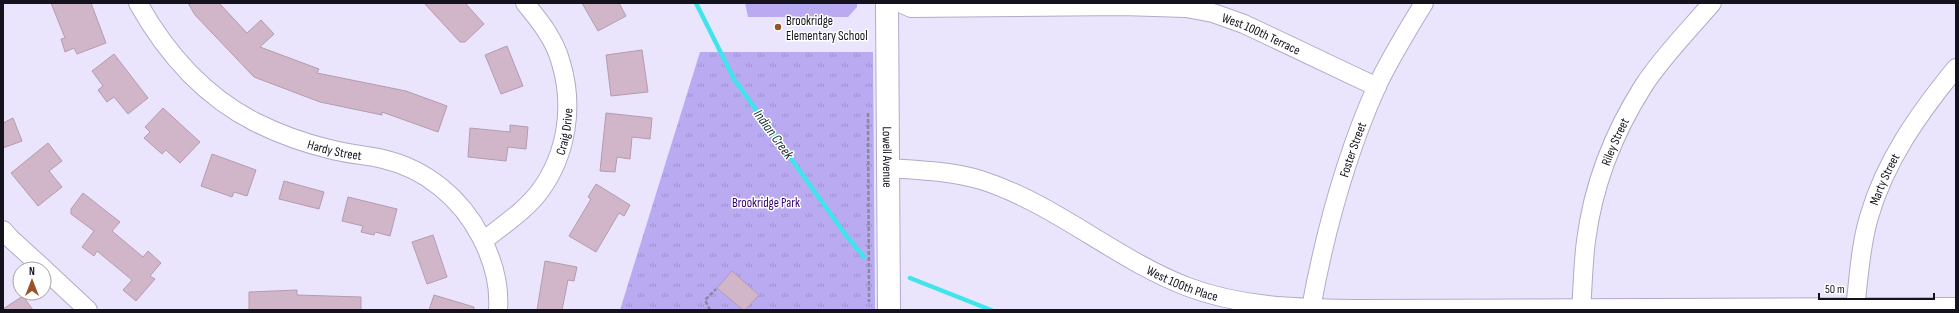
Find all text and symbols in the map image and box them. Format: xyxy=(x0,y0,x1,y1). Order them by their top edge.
street label: West 100th Terrace xyxy=(1220,10,1303,59)
place label: Brookridge Elementary School xyxy=(786,13,868,44)
marker: Brookridge Elementary School xyxy=(773,22,783,32)
water label: Indian Creek xyxy=(750,106,798,163)
street label: Craig Drive xyxy=(553,108,576,157)
street label: Riley Street xyxy=(1598,115,1633,168)
street label: Foster Street xyxy=(1336,120,1370,179)
street label: Lowell Avenue xyxy=(879,126,895,188)
street label: Hardy Street xyxy=(305,137,363,164)
street label: Marty Street xyxy=(1866,151,1903,207)
park label: Brookridge Park xyxy=(732,195,800,211)
north arrow xyxy=(12,261,52,301)
street label: West 100th Place xyxy=(1144,262,1220,305)
text: N xyxy=(29,265,35,278)
scale bar xyxy=(1819,275,1934,301)
text: 50 m xyxy=(1825,282,1845,297)

